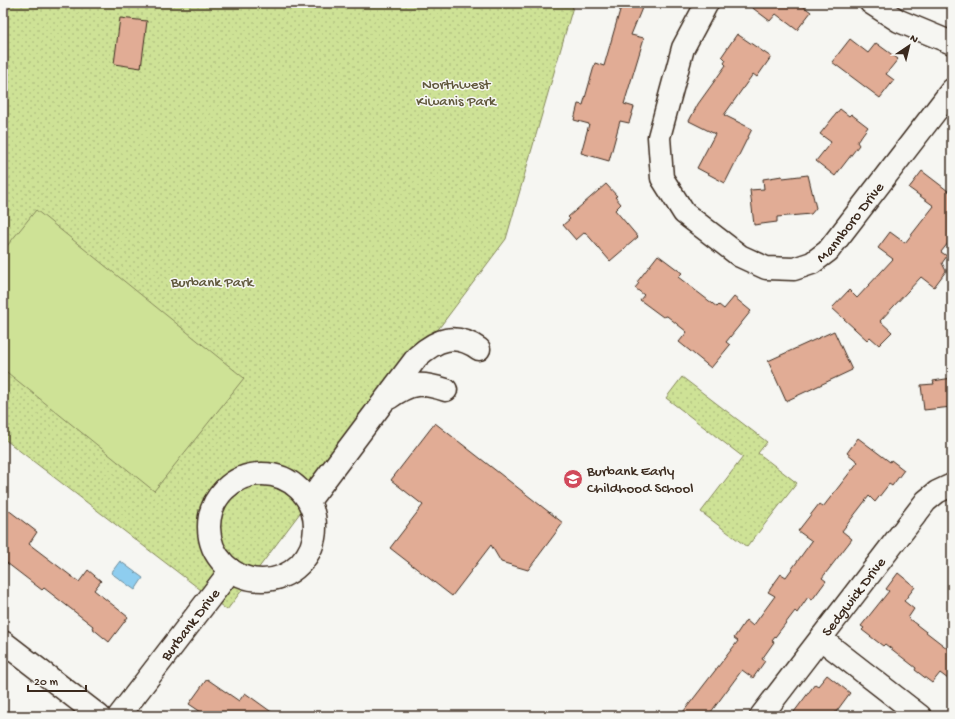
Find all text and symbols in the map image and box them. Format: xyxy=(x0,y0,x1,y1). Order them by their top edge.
north arrow xyxy=(889,26,929,66)
text: N xyxy=(907,32,920,46)
park label: Northwest Kiwanis Park xyxy=(416,76,497,111)
street label: Mannboro Drive xyxy=(813,179,889,268)
park label: Burbank Park xyxy=(170,274,254,292)
place label: Burbank Early Childhood School xyxy=(586,463,694,498)
school or university icon: Burbank Early Childhood School xyxy=(562,468,584,490)
street label: Sedgwick Drive xyxy=(818,554,891,641)
street label: Burbank Drive xyxy=(157,585,225,666)
scale bar xyxy=(28,667,86,693)
text: 20 m xyxy=(34,676,59,690)

